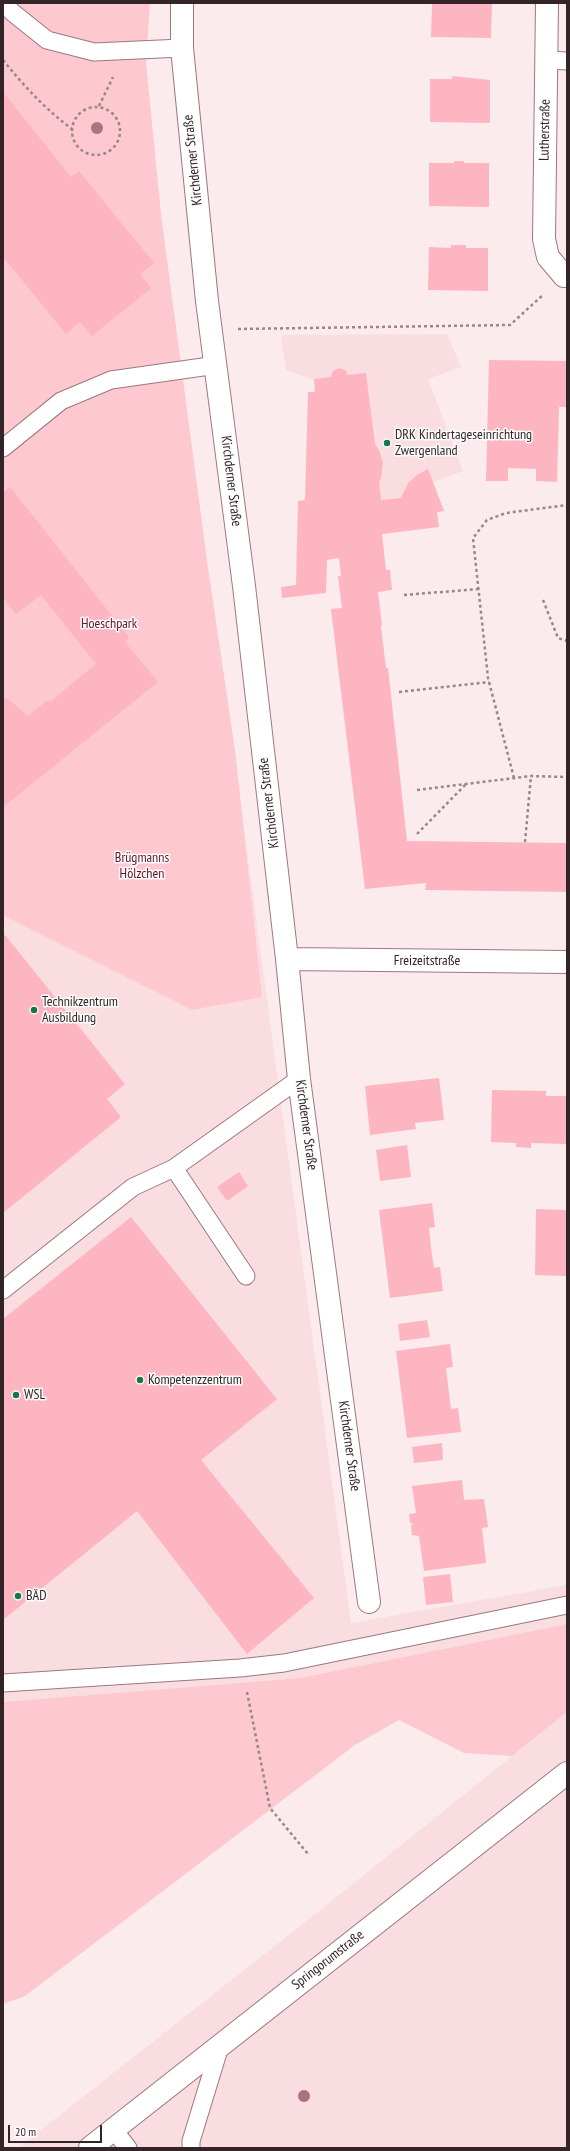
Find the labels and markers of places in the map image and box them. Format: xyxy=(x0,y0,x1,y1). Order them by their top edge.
place label: DRK Kindertageseinrichtung Zwergenland xyxy=(395,427,532,460)
marker: DRK Kindertageseinrichtung Zwergenland xyxy=(382,438,392,448)
place label: Technikzentrum Ausbildung xyxy=(42,994,118,1026)
marker: Technikzentrum Ausbildung xyxy=(29,1005,39,1015)
place label: Kompetenzzentrum xyxy=(148,1372,242,1388)
marker: Kompetenzzentrum xyxy=(135,1375,145,1385)
place label: WSL xyxy=(24,1387,45,1403)
marker: WSL xyxy=(11,1390,21,1400)
place label: BÄD xyxy=(26,1588,47,1604)
marker: BÄD xyxy=(13,1591,23,1601)

